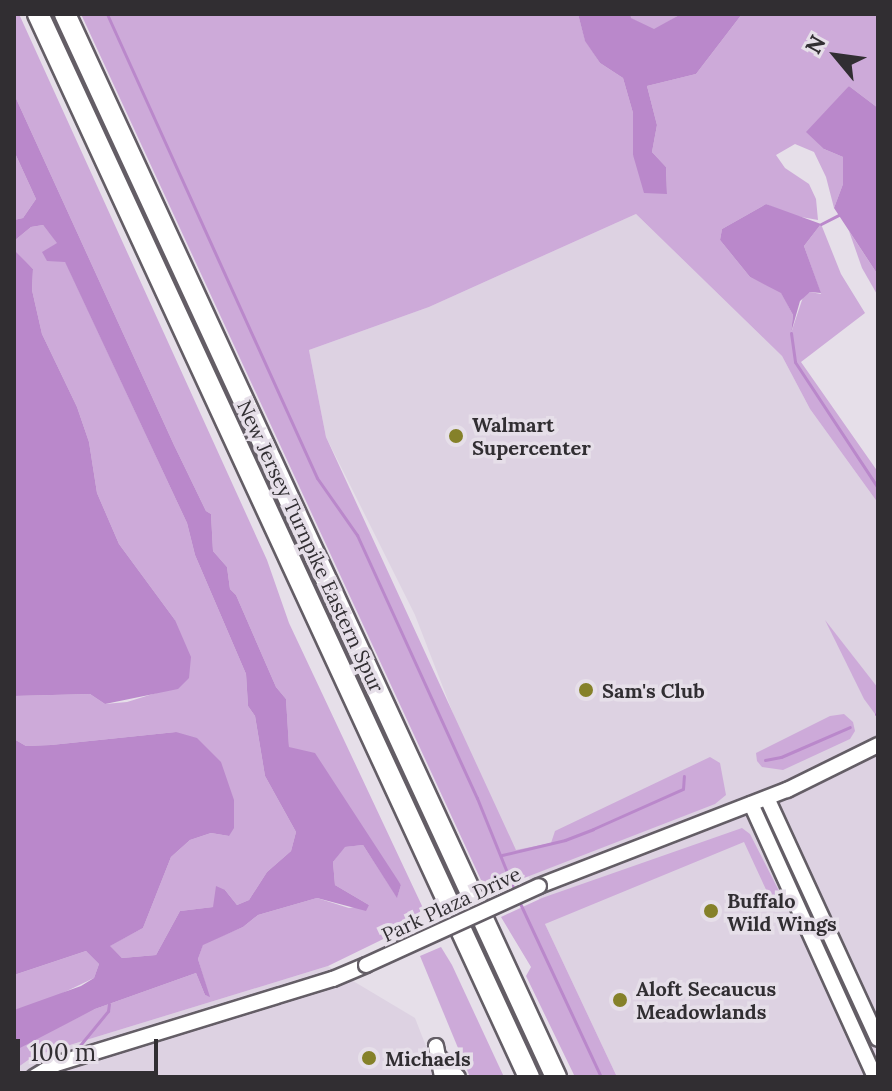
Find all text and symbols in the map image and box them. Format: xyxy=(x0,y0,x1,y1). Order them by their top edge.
north arrow xyxy=(796,16,876,96)
text: N xyxy=(799,30,831,59)
street label: New Jersey Turnpike Eastern Spur xyxy=(233,396,389,696)
place label: Walmart Supercenter xyxy=(472,412,591,459)
marker: Walmart Supercenter xyxy=(447,427,465,445)
place label: Sam's Club xyxy=(602,678,705,702)
marker: Sam's Club xyxy=(577,681,595,699)
street label: Park Plaza Drive xyxy=(378,861,524,947)
place label: Buffalo Wild Wings xyxy=(727,888,837,935)
marker: Buffalo Wild Wings xyxy=(702,902,720,920)
place label: Aloft Secaucus Meadowlands xyxy=(636,976,776,1023)
marker: Aloft Secaucus Meadowlands xyxy=(611,991,629,1009)
scale bar xyxy=(20,1023,162,1073)
text: 100 m xyxy=(30,1037,96,1068)
place label: Michaels xyxy=(385,1046,471,1070)
marker: Michaels xyxy=(360,1049,378,1067)

